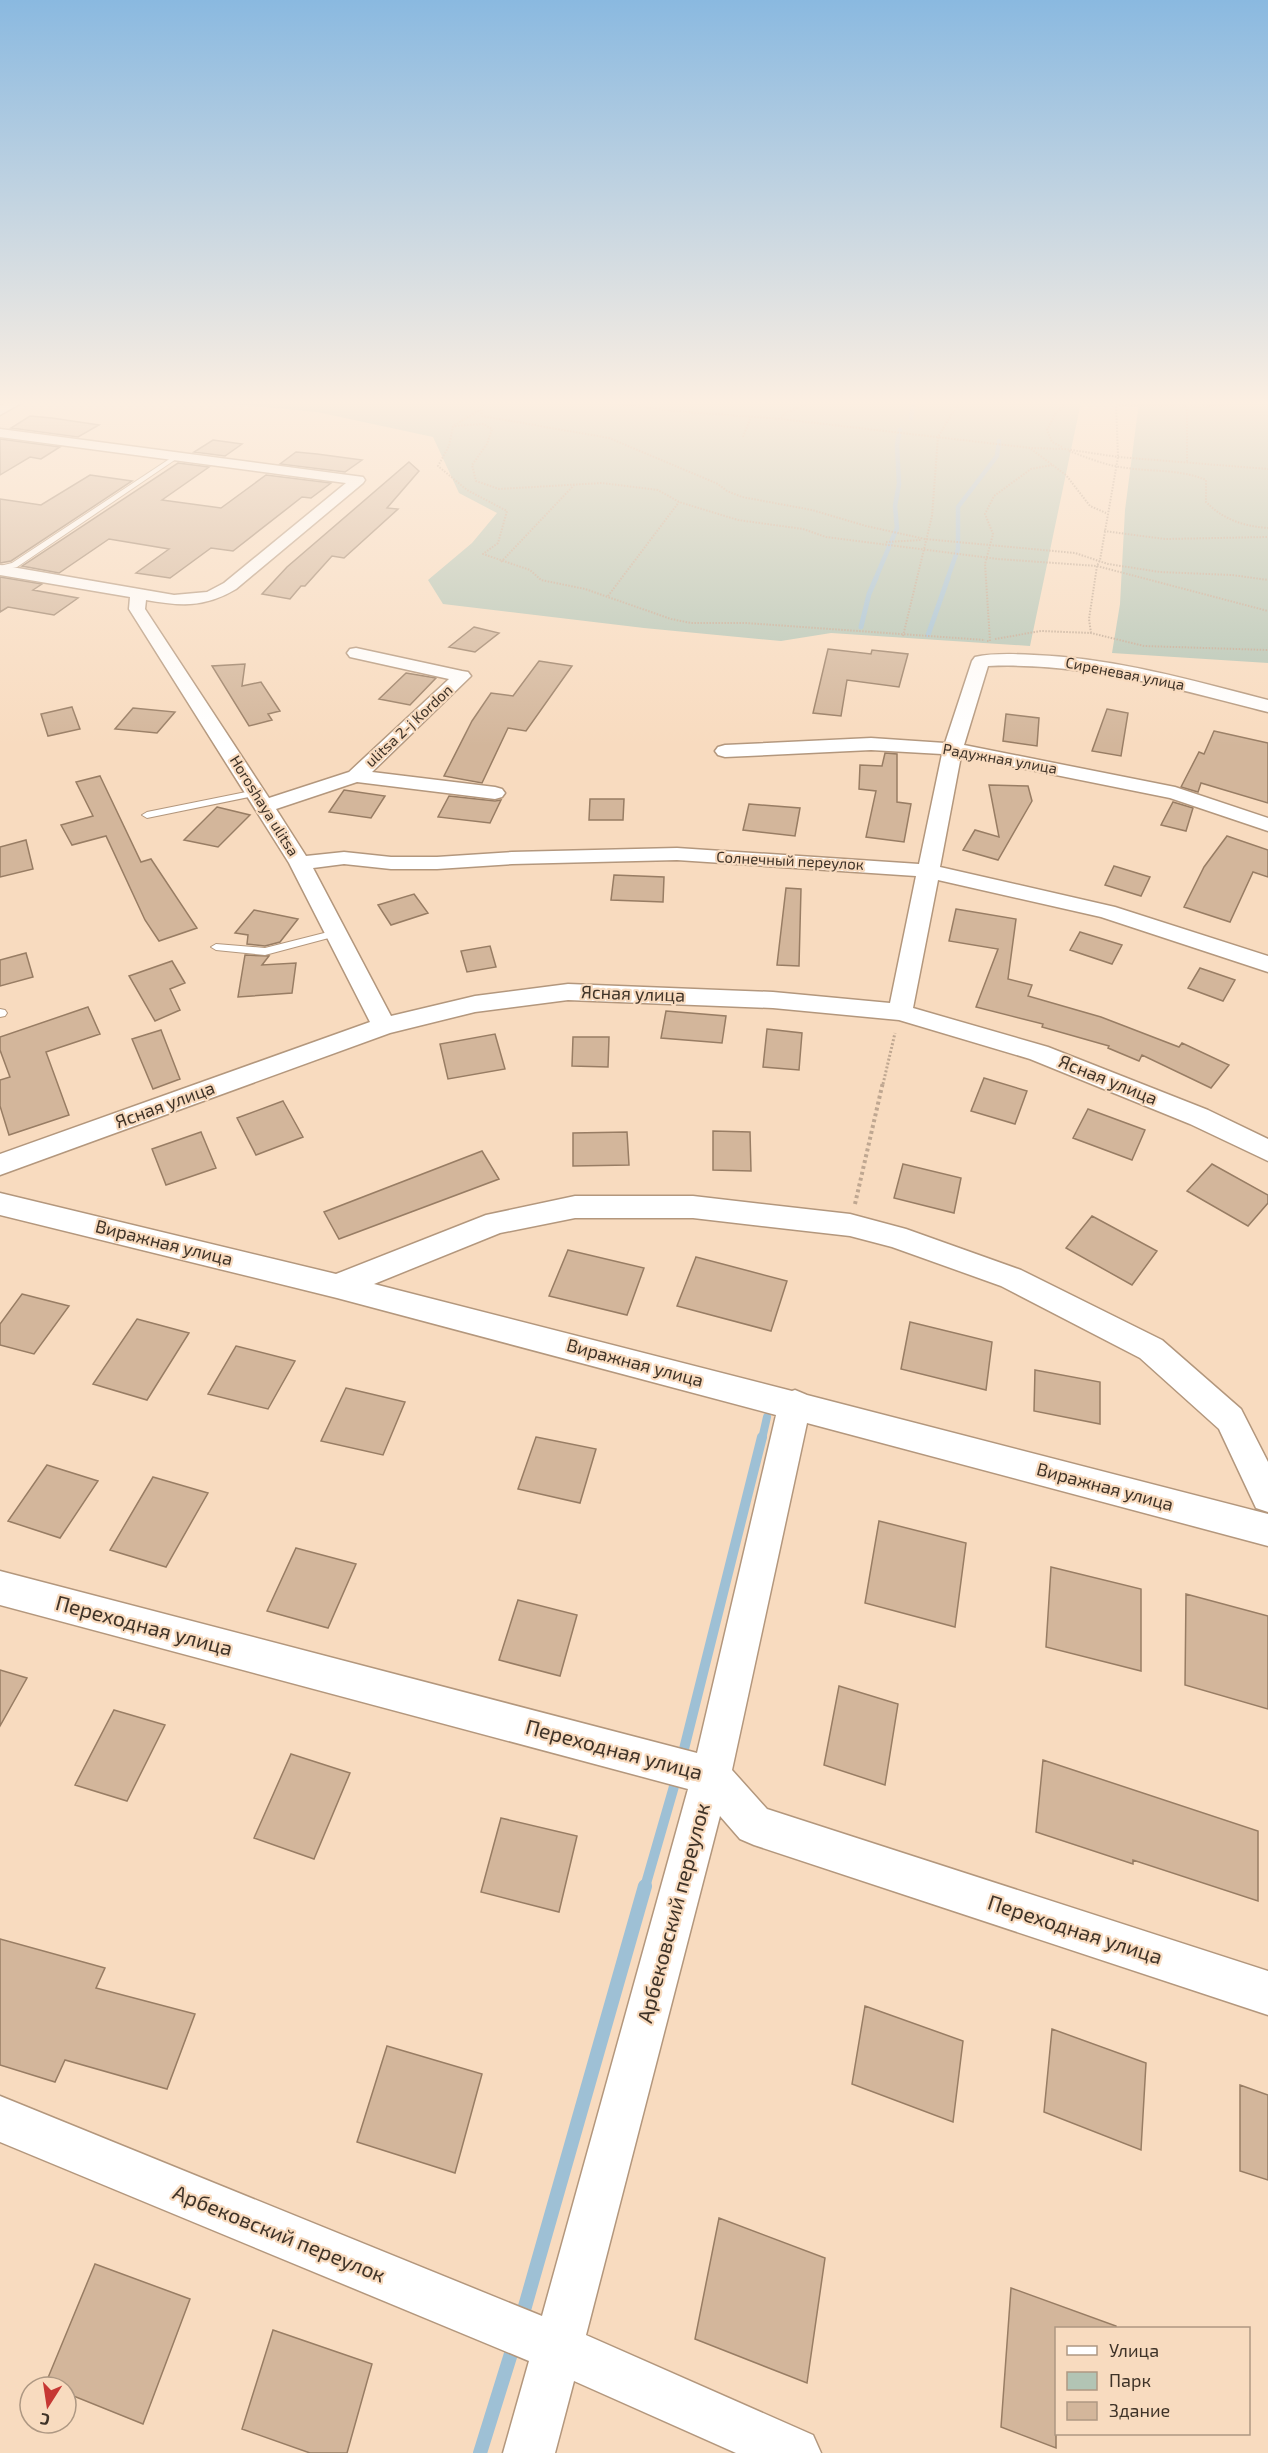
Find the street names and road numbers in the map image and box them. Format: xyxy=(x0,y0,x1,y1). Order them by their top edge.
street label: Сиреневая улица xyxy=(1064,653,1186,694)
street label: ulitsa 2-j Kordon xyxy=(361,680,456,771)
street label: Радужная улица xyxy=(941,739,1059,778)
street label: Horoshaya ulitsa xyxy=(227,752,303,859)
street label: Солнечный переулок xyxy=(716,847,864,874)
street label: Ясная улица xyxy=(580,980,686,1006)
street label: Ясная улица xyxy=(1056,1049,1161,1109)
street label: Ясная улица xyxy=(112,1076,217,1132)
street label: Виражная улица xyxy=(93,1214,235,1270)
street label: Виражная улица xyxy=(564,1333,706,1391)
street label: Виражная улица xyxy=(1034,1457,1176,1515)
street label: Переходная улица xyxy=(53,1589,236,1661)
street label: Переходная улица xyxy=(523,1713,706,1785)
street label: Арбековский переулок xyxy=(631,1800,715,2026)
street label: Переходная улица xyxy=(985,1889,1166,1970)
street label: Арбековский переулок xyxy=(169,2179,389,2288)

